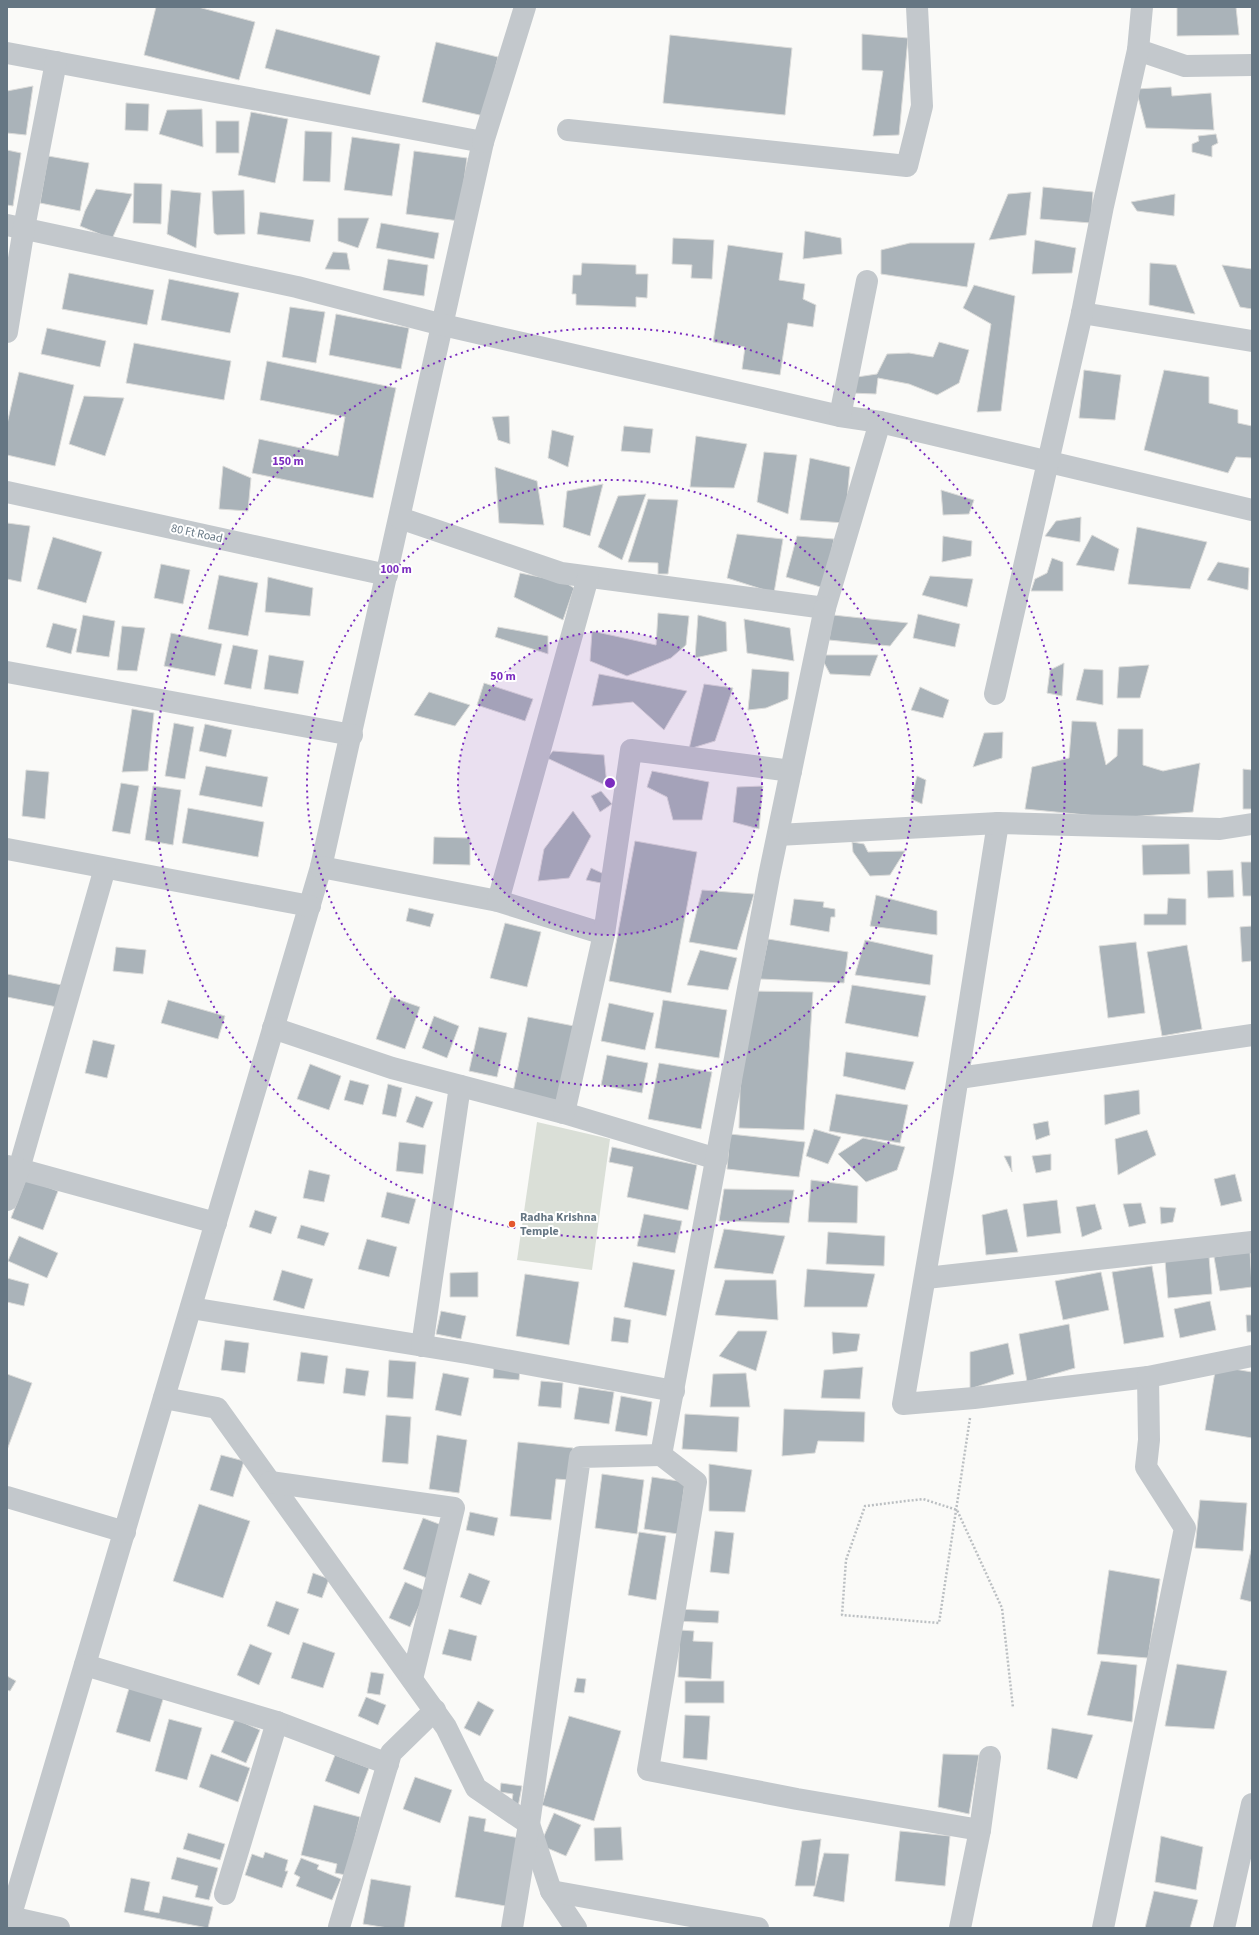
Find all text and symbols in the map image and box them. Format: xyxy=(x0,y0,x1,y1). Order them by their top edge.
text: 150 m xyxy=(272,453,304,470)
street label: 80 Ft Road xyxy=(170,520,224,547)
text: 100 m xyxy=(380,561,412,578)
text: 50 m xyxy=(490,668,516,685)
centre of rings xyxy=(603,776,617,790)
place label: Radha Krishna Temple xyxy=(520,1209,597,1240)
marker: Radha Krishna Temple xyxy=(507,1219,517,1229)

